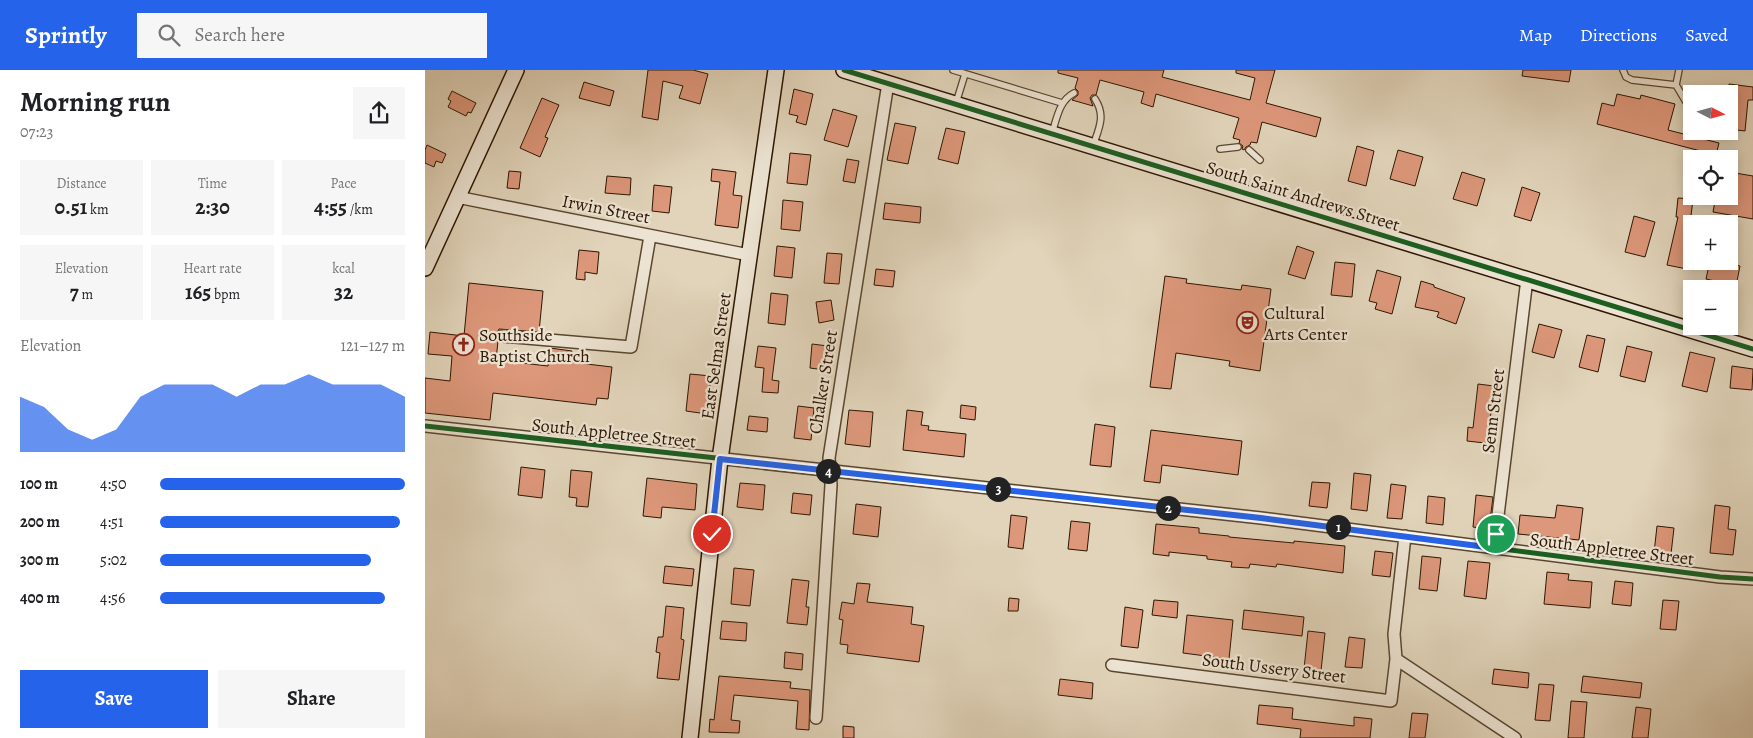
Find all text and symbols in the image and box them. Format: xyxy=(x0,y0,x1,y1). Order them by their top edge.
search box xyxy=(137,13,487,58)
text: Sprintly xyxy=(25,19,107,51)
icon: search xyxy=(155,21,183,49)
text: Search here xyxy=(195,22,285,48)
text: Map xyxy=(1519,23,1552,47)
text: Directions xyxy=(1580,23,1657,47)
text: Saved xyxy=(1685,23,1728,47)
text: Morning run xyxy=(20,83,170,121)
north arrow xyxy=(1683,85,1737,140)
map controls xyxy=(1683,85,1738,335)
button: share xyxy=(353,87,405,139)
text: 07:23 xyxy=(20,121,53,143)
button: locate xyxy=(1683,150,1738,205)
street label: South Saint Andrews Street xyxy=(1203,155,1403,237)
text: Distance xyxy=(56,174,107,193)
text: Time xyxy=(198,174,227,193)
text: Pace xyxy=(331,174,356,193)
street label: Irwin Street xyxy=(560,189,652,229)
text: 0.51 xyxy=(54,193,87,221)
text: 2:30 xyxy=(195,193,230,221)
text: 4:55 xyxy=(314,193,347,221)
text: km xyxy=(87,200,109,219)
text: /km xyxy=(347,200,373,219)
button: + xyxy=(1683,215,1738,270)
text: Elevation xyxy=(55,259,108,278)
text: Heart rate xyxy=(183,259,242,278)
text: kcal xyxy=(332,259,355,278)
text: 7 xyxy=(70,278,79,306)
text: 165 xyxy=(185,278,211,306)
text: 32 xyxy=(334,278,353,306)
button: − xyxy=(1683,280,1738,335)
text: m xyxy=(79,285,93,304)
text: bpm xyxy=(211,285,240,304)
street label: East Selma Street xyxy=(695,291,737,421)
place label: Cultural Arts Center xyxy=(1263,301,1348,346)
theatre icon: Cultural Arts Center xyxy=(1236,311,1260,335)
place label: Southside Baptist Church xyxy=(479,323,590,368)
street label: Chalker Street xyxy=(803,328,843,436)
church icon: Southside Baptist Church xyxy=(451,333,475,357)
text: Elevation xyxy=(20,335,81,357)
text: 121–127 m xyxy=(340,335,405,357)
street label: Senn Street xyxy=(1476,367,1510,455)
street label: South Appletree Street xyxy=(531,412,697,454)
pin: 4 xyxy=(815,458,841,484)
text: 4 xyxy=(825,462,832,481)
text: 100 m xyxy=(20,473,58,495)
text: 4:50 xyxy=(100,473,126,495)
pin: 3 xyxy=(985,476,1011,502)
text: 3 xyxy=(995,480,1002,499)
pin: 2 xyxy=(1155,496,1181,520)
text: 2 xyxy=(1165,499,1172,518)
text: 200 m xyxy=(20,511,60,533)
text: 4:51 xyxy=(100,511,123,533)
pin xyxy=(691,513,733,555)
pin xyxy=(1475,513,1517,555)
pin: 1 xyxy=(1325,514,1351,540)
text: 1 xyxy=(1336,518,1341,537)
icon: check xyxy=(698,520,726,548)
icon: arrive xyxy=(1482,520,1510,548)
street label: South Appletree Street xyxy=(1529,527,1696,571)
text: 300 m xyxy=(20,549,59,571)
text: 5:02 xyxy=(100,549,127,571)
text: 400 m xyxy=(20,587,60,609)
text: 4:56 xyxy=(100,587,125,609)
street label: South Ussery Street xyxy=(1201,647,1347,689)
button: Save xyxy=(20,670,208,728)
button: Share xyxy=(218,670,405,728)

